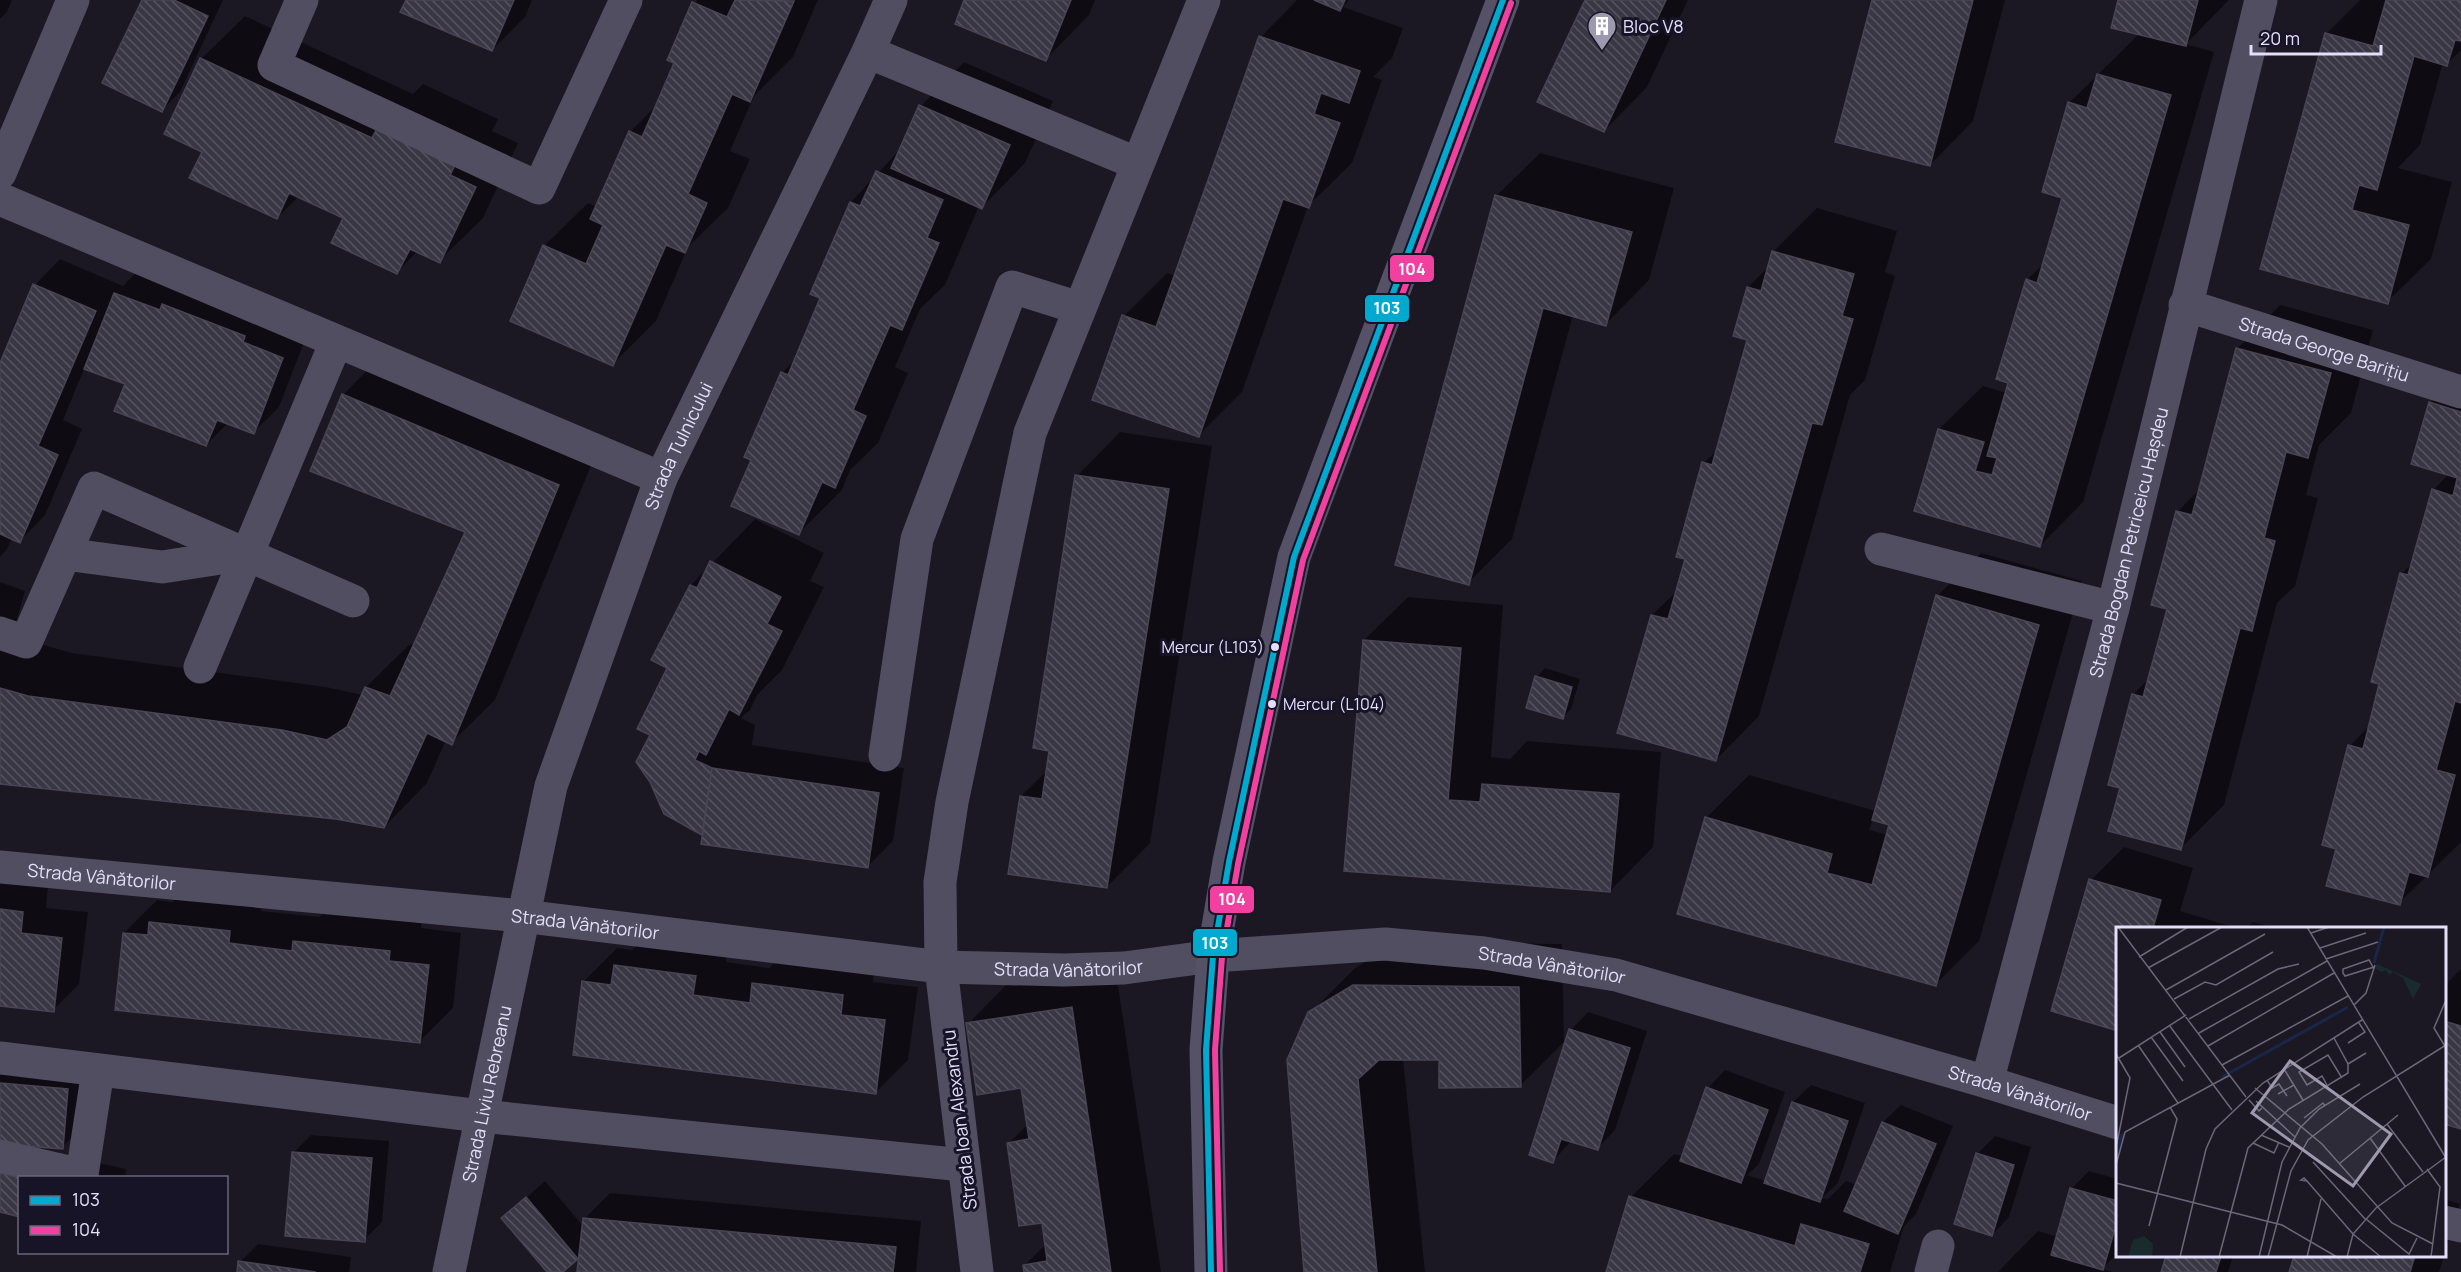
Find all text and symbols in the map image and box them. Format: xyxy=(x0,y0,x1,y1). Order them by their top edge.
building icon: Bloc V8 xyxy=(1586,10,1618,52)
place label: Bloc V8 xyxy=(1623,14,1684,38)
scale bar xyxy=(2251,18,2382,56)
text: 20 m xyxy=(2260,26,2300,50)
line badge: 104 xyxy=(1389,254,1435,283)
text: 104 xyxy=(1398,258,1426,280)
line badge: 103 xyxy=(1364,294,1410,323)
text: 103 xyxy=(1374,297,1400,319)
street label: Strada George Barițiu xyxy=(2236,311,2412,387)
street label: Strada Tulnicului xyxy=(639,378,718,513)
street label: Strada Bogdan Petriceicu Hașdeu xyxy=(2083,405,2173,680)
place label: Mercur (L103) xyxy=(1162,636,1264,658)
marker: Mercur (L103) xyxy=(1269,641,1281,653)
place label: Mercur (L104) xyxy=(1283,693,1385,715)
marker: Mercur (L104) xyxy=(1266,698,1278,710)
street label: Strada Vânătorilor xyxy=(26,858,177,895)
line badge: 104 xyxy=(1209,885,1255,914)
text: 104 xyxy=(1218,888,1246,910)
street label: Strada Vânătorilor xyxy=(510,903,661,945)
inset map xyxy=(2116,927,2446,1257)
line badge: 103 xyxy=(1192,928,1238,957)
text: 103 xyxy=(1202,932,1228,954)
street label: Strada Vânătorilor xyxy=(1477,941,1629,989)
street label: Strada Vânătorilor xyxy=(994,953,1145,982)
street label: Strada Liviu Rebreanu xyxy=(456,1003,517,1185)
street label: Strada Ioan Alexandru xyxy=(936,1029,982,1211)
street label: Strada Vânătorilor xyxy=(1946,1060,2096,1126)
legend xyxy=(18,1176,228,1254)
text: 103 xyxy=(72,1187,100,1211)
text: 104 xyxy=(72,1217,101,1241)

